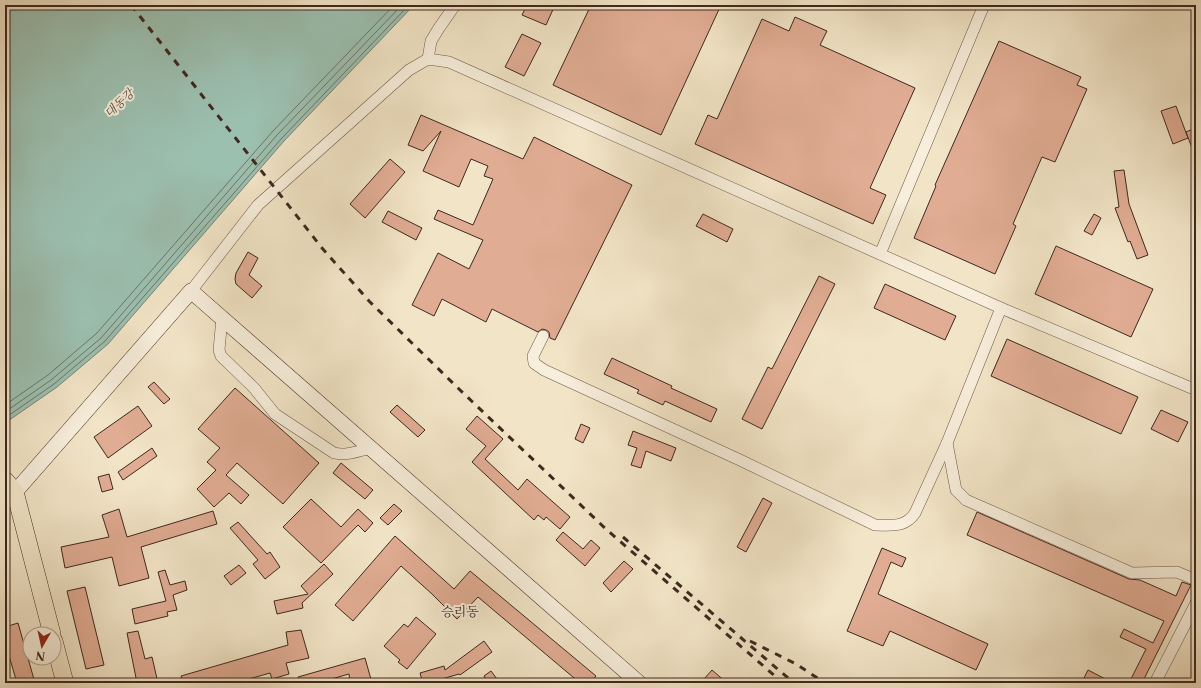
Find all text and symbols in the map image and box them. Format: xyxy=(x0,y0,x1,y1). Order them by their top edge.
water label: 대동강 xyxy=(101,84,139,120)
district label: 승리동 xyxy=(441,603,479,619)
north arrow xyxy=(22,626,62,666)
text: N xyxy=(34,648,46,664)

